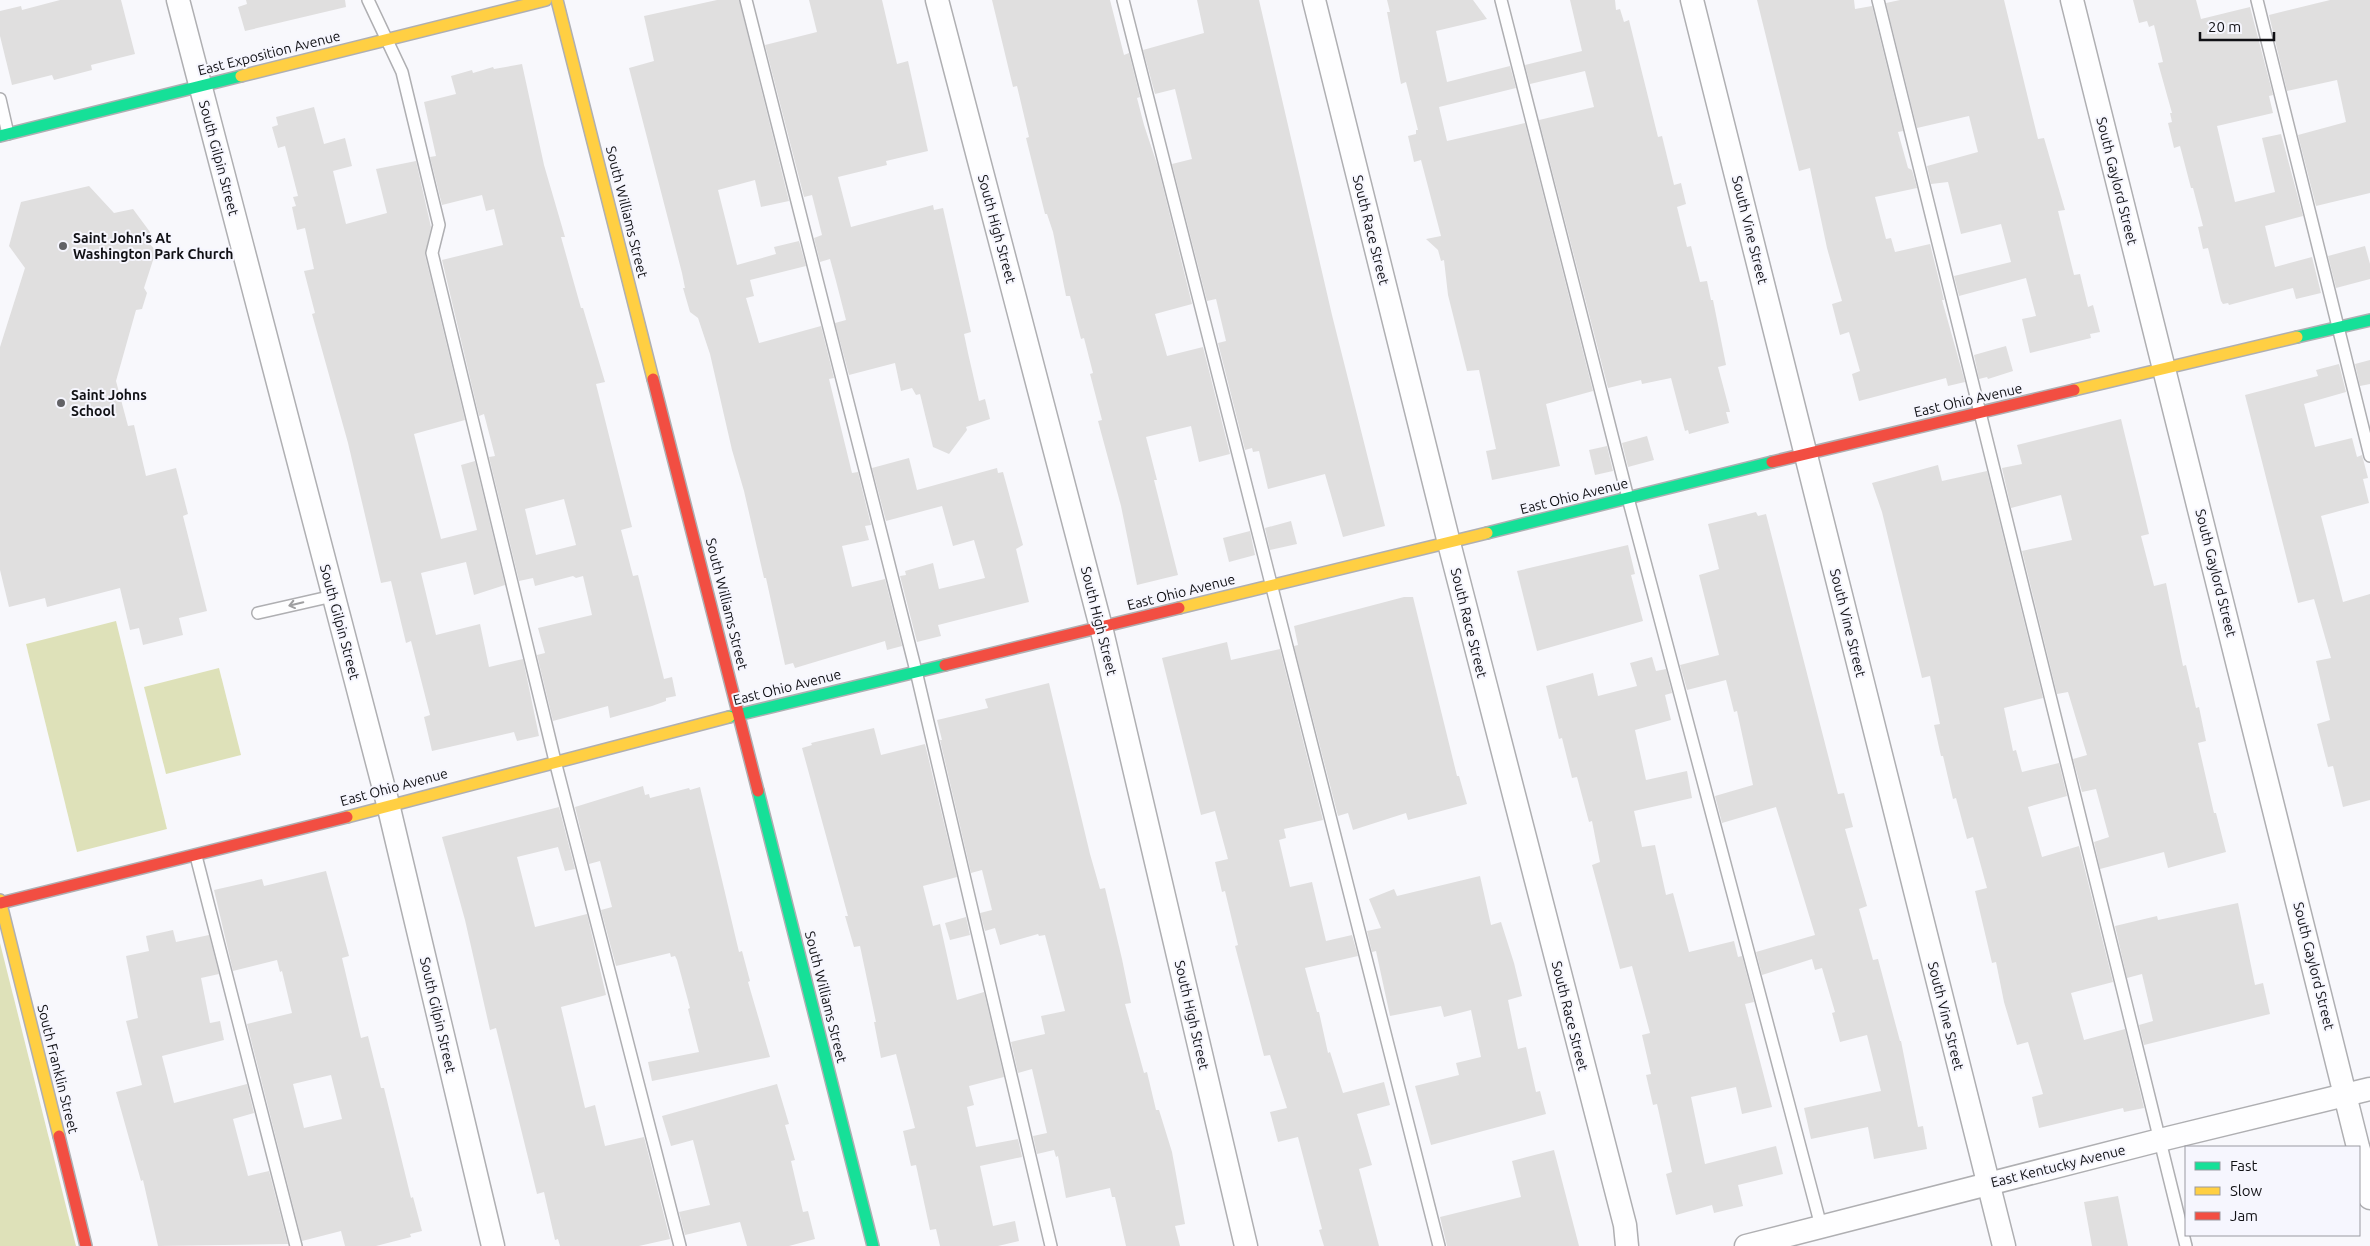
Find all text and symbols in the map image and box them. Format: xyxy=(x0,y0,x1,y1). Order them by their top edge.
scale bar xyxy=(2200,10,2274,42)
text: 20 m xyxy=(2208,18,2241,35)
street label: East Exposition Avenue xyxy=(196,28,342,78)
street label: South Gilpin Street xyxy=(196,99,242,218)
street label: South Gaylord Street xyxy=(2093,115,2141,247)
street label: South Williams Street xyxy=(603,144,651,280)
street label: South High Street xyxy=(975,173,1019,286)
street label: South Race Street xyxy=(1350,173,1393,287)
street label: South Vine Street xyxy=(1729,174,1771,286)
place label: Saint John's At Washington Park Church xyxy=(73,230,234,262)
marker: Saint John's At Washington Park Church xyxy=(57,240,69,252)
street label: East Ohio Avenue xyxy=(1912,380,2024,420)
place label: Saint Johns School xyxy=(71,387,147,419)
marker: Saint Johns School xyxy=(55,397,67,409)
street label: East Ohio Avenue xyxy=(1518,475,1630,517)
street label: South Gaylord Street xyxy=(2192,507,2240,639)
street label: South Williams Street xyxy=(703,536,751,672)
street label: South Gilpin Street xyxy=(317,563,363,682)
street label: South High Street xyxy=(1078,565,1120,678)
street label: South Race Street xyxy=(1448,566,1491,680)
street label: South Vine Street xyxy=(1827,567,1869,679)
street label: East Ohio Avenue xyxy=(1125,571,1237,613)
one-way arrow xyxy=(288,600,304,609)
street label: East Ohio Avenue xyxy=(731,666,843,708)
street label: East Ohio Avenue xyxy=(338,765,450,809)
street label: South Gaylord Street xyxy=(2290,900,2338,1032)
street label: South Williams Street xyxy=(802,929,850,1065)
street label: South Gilpin Street xyxy=(417,955,459,1075)
street label: South High Street xyxy=(1172,959,1212,1072)
street label: South Race Street xyxy=(1549,959,1592,1073)
street label: South Vine Street xyxy=(1925,960,1967,1072)
street label: South Franklin Street xyxy=(34,1003,82,1136)
street label: East Kentucky Avenue xyxy=(1989,1142,2127,1190)
legend xyxy=(2185,1146,2360,1236)
text: Fast xyxy=(2230,1157,2258,1174)
text: Slow xyxy=(2230,1182,2263,1199)
text: Jam xyxy=(2230,1207,2258,1224)

